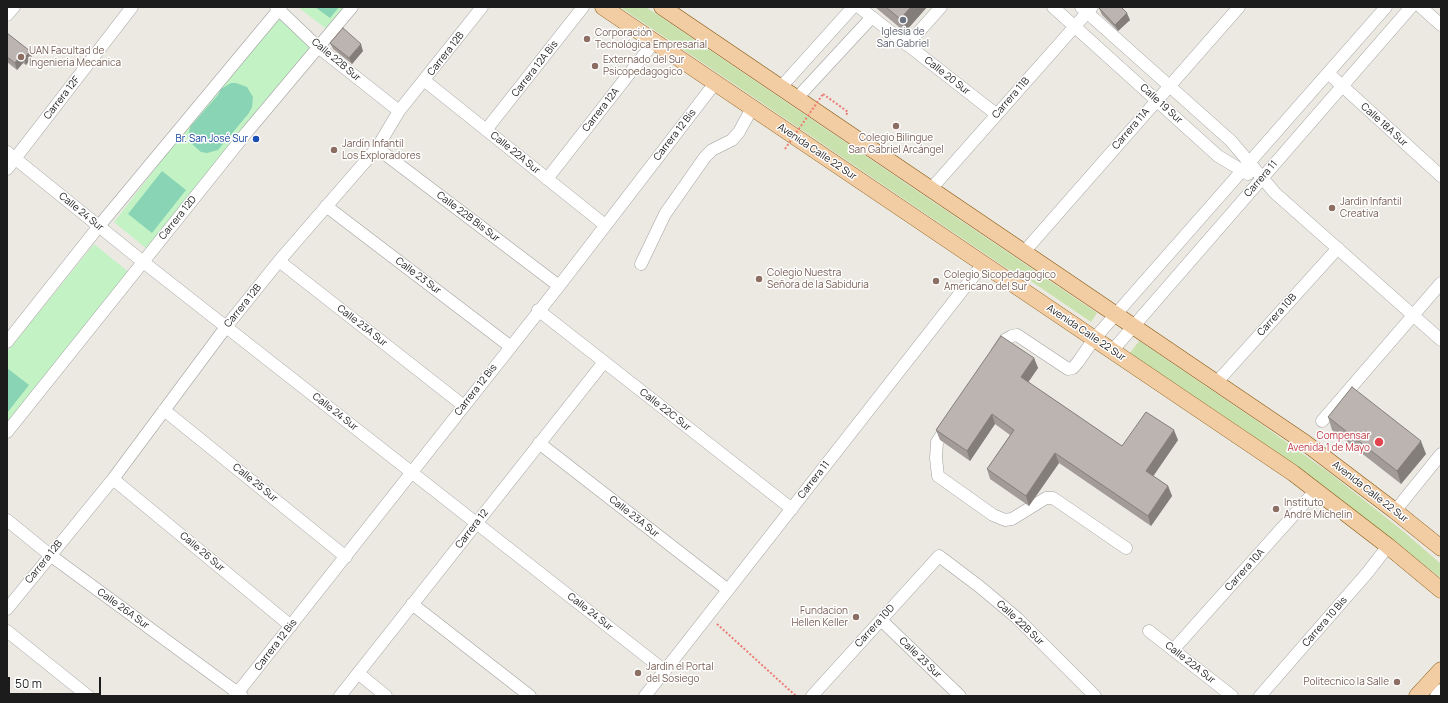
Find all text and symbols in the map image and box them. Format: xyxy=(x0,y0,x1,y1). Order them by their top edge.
marker: Iglesia de San Gabriel xyxy=(898,15,908,25)
place label: Iglesia de San Gabriel xyxy=(877,26,929,50)
place label: Corporación Tecnológica Empresarial xyxy=(595,27,707,50)
street label: Carrera 12B xyxy=(425,30,467,78)
marker: Corporación Tecnológica Empresarial xyxy=(582,34,592,44)
street label: Calle 22B Sur xyxy=(309,36,363,84)
street label: Carrera 12A Bis xyxy=(509,38,561,100)
place label: UAN Facultad de Ingenieria Mecanica xyxy=(29,45,121,68)
marker: UAN Facultad de Ingenieria Mecanica xyxy=(16,52,26,62)
place label: Externado del Sur Psicopedagogico xyxy=(603,54,684,78)
street label: Calle 20 Sur xyxy=(922,54,972,98)
marker: Externado del Sur Psicopedagogico xyxy=(590,61,600,71)
street label: Carrera 12F xyxy=(41,74,83,122)
street label: Carrera 11B xyxy=(990,75,1032,121)
street label: Calle 19 Sur xyxy=(1137,82,1185,126)
street label: Carrera 12A xyxy=(580,86,622,134)
street label: Calle 18A Sur xyxy=(1358,101,1410,149)
street label: Carrera 11A xyxy=(1110,106,1152,152)
street label: Carrera 12 Bis xyxy=(651,107,699,163)
street label: Avenida Calle 22 Sur xyxy=(775,121,859,183)
marker: Colegio Bilingue San Gabriel Arcángel xyxy=(891,121,901,131)
street label: Calle 22A Sur xyxy=(488,129,542,177)
place label: Colegio Bilingue San Gabriel Arcángel xyxy=(848,132,944,156)
place label: Br. San José Sur xyxy=(176,133,248,145)
marker: Br. San José Sur xyxy=(251,134,261,144)
place label: Jardín Infantil Los Exploradores xyxy=(342,138,421,162)
marker: Jardín Infantil Los Exploradores xyxy=(329,145,339,155)
street label: Carrera 11 xyxy=(1242,158,1280,200)
street label: Calle 22B Bis Sur xyxy=(434,189,502,245)
street label: Calle 24 Sur xyxy=(56,190,106,234)
street label: Carrera 12D xyxy=(157,194,199,242)
place label: Jardin Infantil Creativa xyxy=(1340,196,1402,220)
marker: Jardin Infantil Creativa xyxy=(1327,203,1337,213)
street label: Calle 23 Sur xyxy=(393,255,443,297)
place label: Colegio Nuestra Señora de la Sabiduria xyxy=(767,267,869,290)
place label: Colegio Sicopedagogico Americano del Sur xyxy=(944,269,1056,292)
marker: Colegio Nuestra Señora de la Sabiduria xyxy=(754,274,764,284)
marker: Colegio Sicopedagogico Americano del Sur xyxy=(931,276,941,286)
street label: Carrera 12B xyxy=(222,282,264,330)
street label: Carrera 10B xyxy=(1255,291,1299,339)
street label: Avenida Calle 22 Sur xyxy=(1044,302,1128,364)
street label: Calle 23A Sur xyxy=(334,303,390,349)
street label: Carrera 12 Bis xyxy=(452,362,500,418)
street label: Calle 22C Sur xyxy=(637,386,693,434)
street label: Calle 24 Sur xyxy=(310,391,360,433)
place label: Compensar Avenida 1 de Mayo xyxy=(1287,430,1370,454)
marker: Compensar Avenida 1 de Mayo xyxy=(1373,436,1385,448)
street label: Carrera 11 xyxy=(796,459,832,501)
street label: Avenida Calle 22 Sur xyxy=(1330,459,1410,525)
street label: Calle 25 Sur xyxy=(230,461,280,505)
street label: Calle 23A Sur xyxy=(606,494,662,540)
place label: Instituto Andre Michelin xyxy=(1284,497,1352,520)
marker: Instituto Andre Michelin xyxy=(1271,504,1281,514)
street label: Carrera 12 xyxy=(453,507,491,551)
street label: Calle 26 Sur xyxy=(177,530,227,574)
street label: Carrera 12B xyxy=(23,538,65,586)
street label: Carrera 10A xyxy=(1223,546,1267,594)
street label: Calle 26A Sur xyxy=(95,586,151,632)
street label: Calle 24 Sur xyxy=(565,591,615,633)
street label: Carrera 10 Bis xyxy=(1300,595,1350,649)
street label: Calle 22B Sur xyxy=(994,598,1046,648)
street label: Carrera 10D xyxy=(853,602,897,650)
place label: Fundacion Hellen Keller xyxy=(792,605,848,628)
marker: Fundacion Hellen Keller xyxy=(851,612,861,622)
street label: Carrera 12 Bis xyxy=(252,617,300,673)
street label: Calle 23 Sur xyxy=(896,635,944,681)
street label: Calle 22A Sur xyxy=(1162,640,1218,686)
place label: Jardin el Portal del Sosiego xyxy=(646,661,713,684)
marker: Jardin el Portal del Sosiego xyxy=(633,668,643,678)
scale bar xyxy=(10,669,103,695)
text: 50 m xyxy=(15,675,42,692)
place label: Politecnico la Salle xyxy=(1304,676,1389,688)
marker: Politecnico la Salle xyxy=(1392,677,1402,687)

